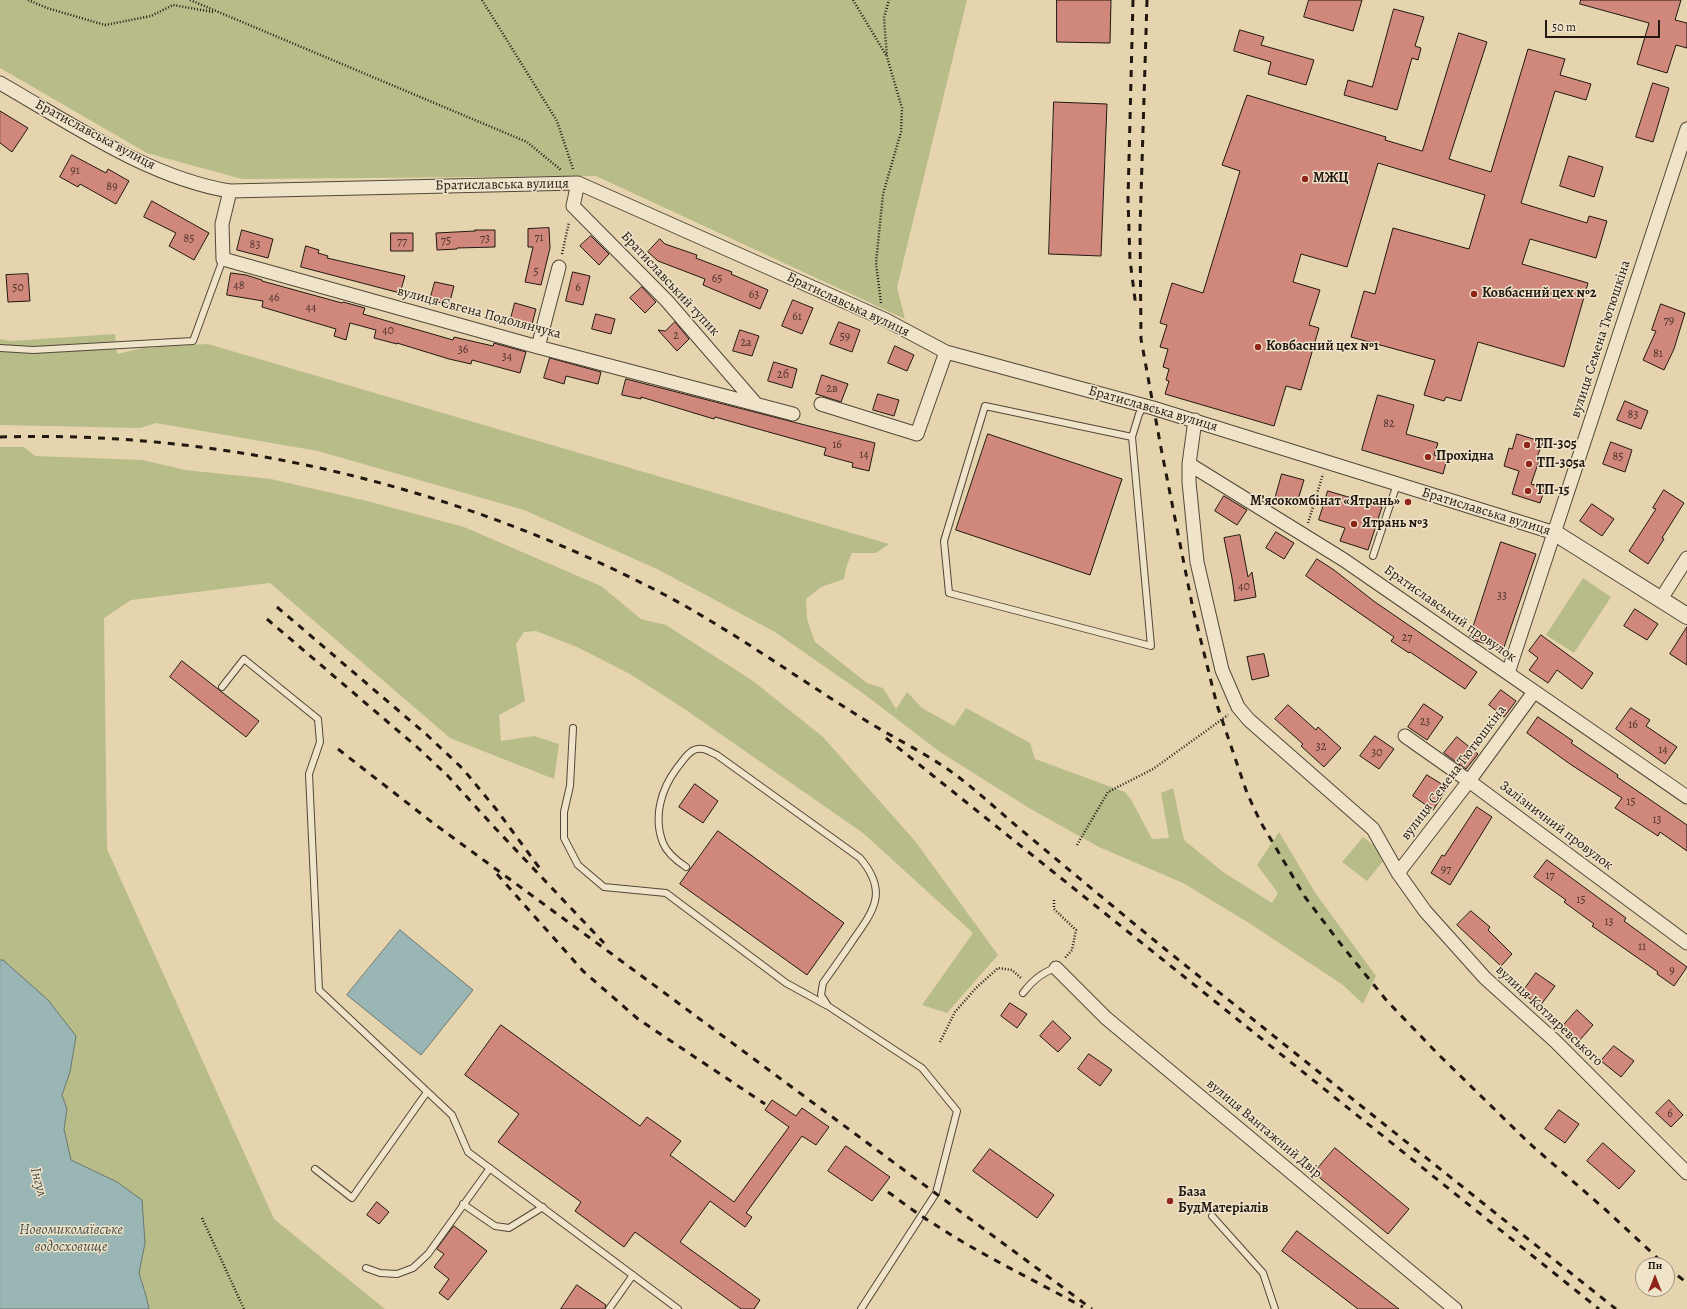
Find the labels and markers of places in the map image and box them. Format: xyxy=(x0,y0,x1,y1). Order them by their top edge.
place label: МЖЦ xyxy=(1313,171,1349,187)
marker: МЖЦ xyxy=(1300,174,1310,184)
place label: Ковбасний цех №2 xyxy=(1482,286,1597,302)
marker: Ковбасний цех №2 xyxy=(1469,289,1479,299)
place label: Ковбасний цех №1 xyxy=(1266,339,1379,355)
marker: Ковбасний цех №1 xyxy=(1253,342,1263,352)
place label: ТП-305 xyxy=(1535,437,1577,453)
marker: ТП-305 xyxy=(1522,440,1532,450)
place label: Прохідна xyxy=(1436,449,1494,465)
marker: Прохідна xyxy=(1423,452,1433,462)
place label: ТП-305а xyxy=(1537,456,1585,472)
marker: ТП-305а xyxy=(1524,459,1534,469)
place label: ТП-15 xyxy=(1536,483,1570,499)
marker: ТП-15 xyxy=(1523,486,1533,496)
place label: М’ясокомбінат «Ятрань» xyxy=(1250,494,1400,510)
marker: М’ясокомбінат «Ятрань» xyxy=(1403,497,1413,507)
place label: Ятрань №3 xyxy=(1362,516,1428,532)
marker: Ятрань №3 xyxy=(1349,519,1359,529)
place label: База БудМатеріалів xyxy=(1178,1185,1268,1218)
marker: База БудМатеріалів xyxy=(1165,1196,1175,1206)

